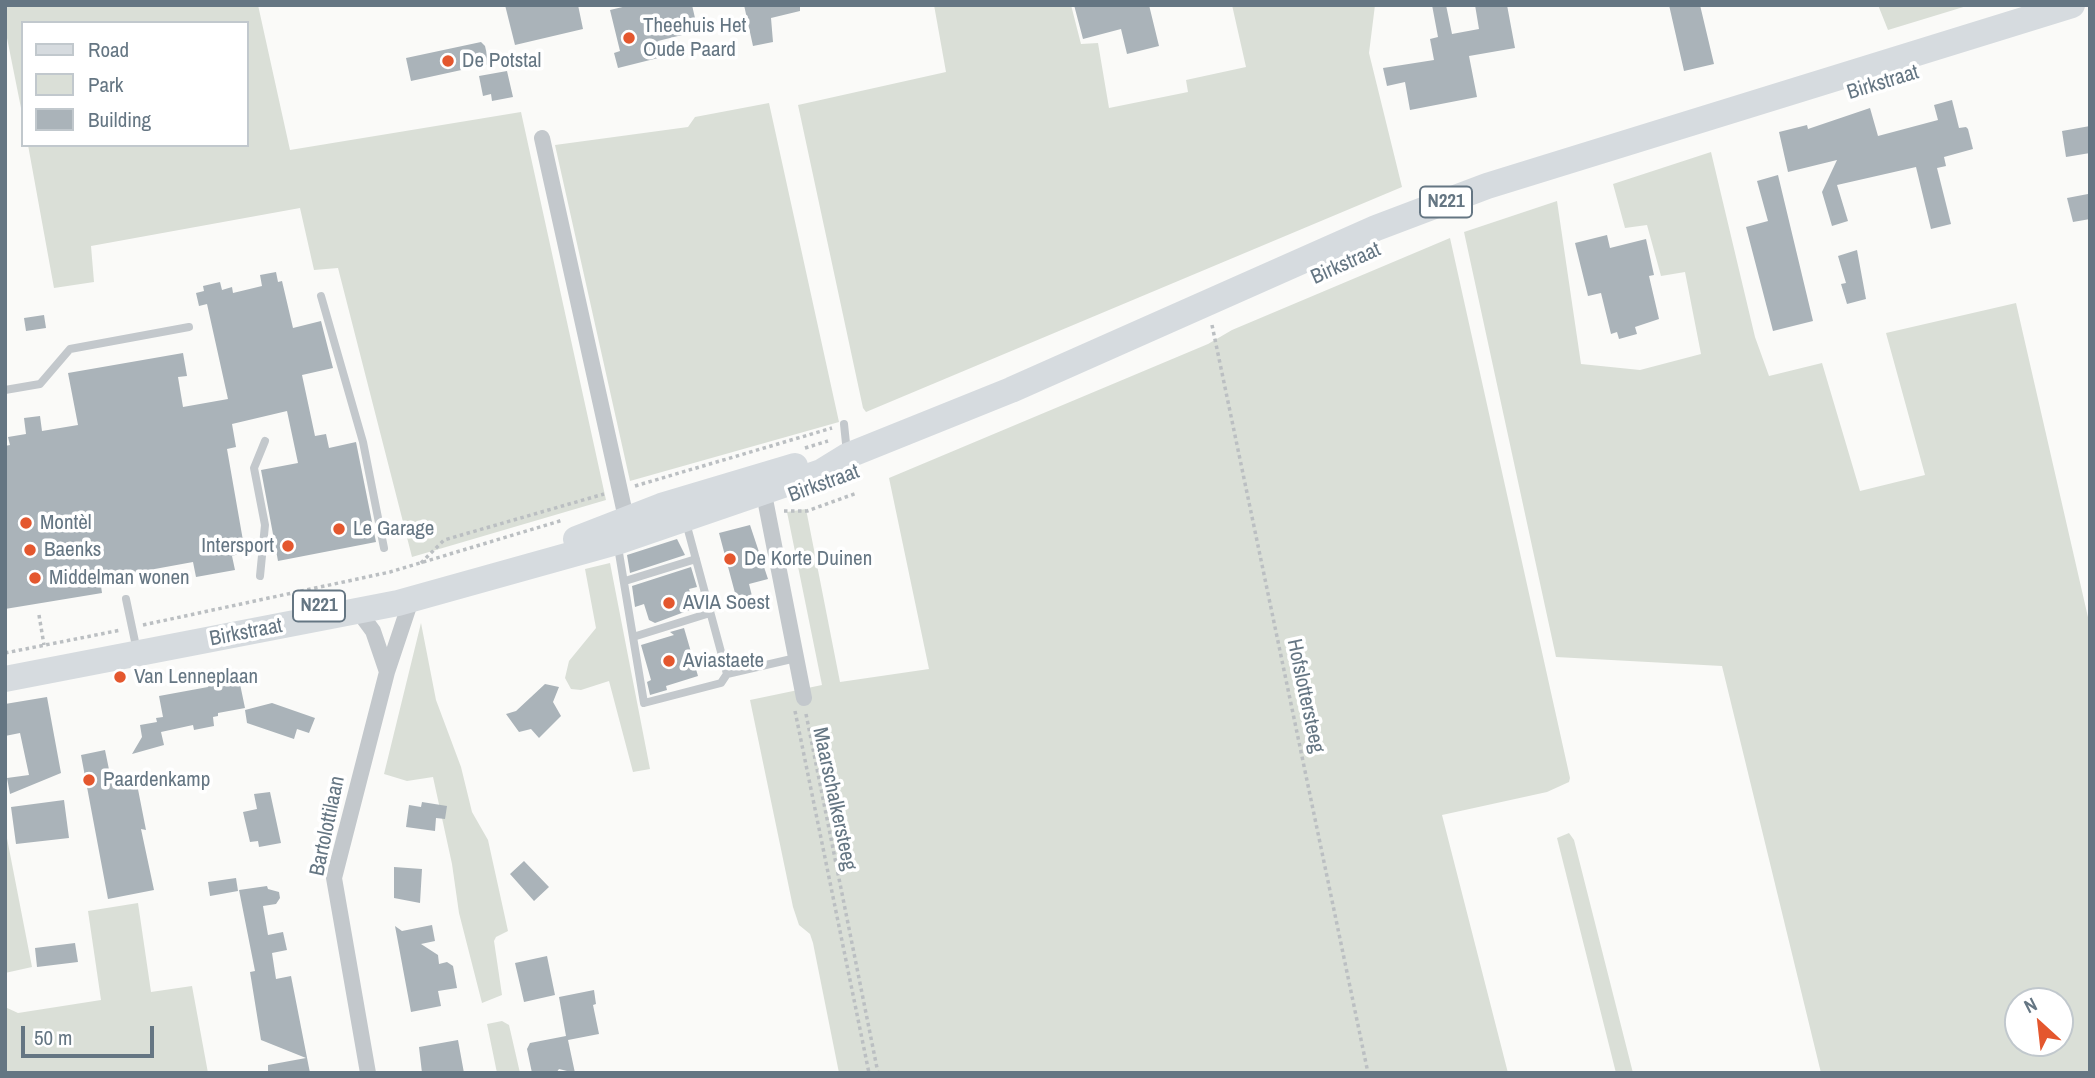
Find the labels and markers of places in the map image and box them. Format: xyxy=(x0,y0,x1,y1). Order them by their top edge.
place label: Theehuis Het Oude Paard xyxy=(643,13,746,63)
marker: Theehuis Het Oude Paard xyxy=(621,30,637,46)
place label: De Potstal xyxy=(462,48,541,74)
marker: De Potstal xyxy=(440,53,456,69)
place label: Montèl xyxy=(40,510,92,536)
marker: Montèl xyxy=(18,515,34,531)
place label: Le Garage xyxy=(353,516,434,542)
marker: Le Garage xyxy=(331,521,347,537)
place label: Intersport xyxy=(201,533,274,559)
place label: Baenks xyxy=(44,537,101,563)
marker: Intersport xyxy=(280,538,296,554)
marker: Baenks xyxy=(22,542,38,558)
place label: De Korte Duinen xyxy=(744,546,872,572)
marker: De Korte Duinen xyxy=(722,551,738,567)
place label: Middelman wonen xyxy=(49,565,190,591)
marker: Middelman wonen xyxy=(27,570,43,586)
place label: AVIA Soest xyxy=(683,590,770,616)
marker: AVIA Soest xyxy=(661,595,677,611)
place label: Aviastaete xyxy=(683,648,764,674)
marker: Aviastaete xyxy=(661,653,677,669)
place label: Van Lenneplaan xyxy=(134,664,258,690)
marker: Van Lenneplaan xyxy=(112,669,128,685)
place label: Paardenkamp xyxy=(103,767,210,793)
marker: Paardenkamp xyxy=(81,772,97,788)

